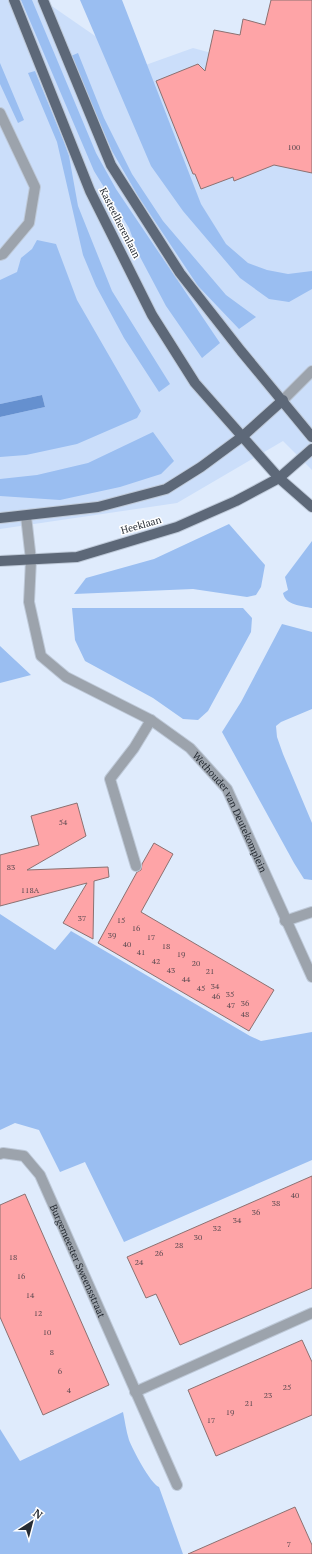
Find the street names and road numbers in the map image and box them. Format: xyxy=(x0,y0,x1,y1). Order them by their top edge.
street label: Kasteelherenlaan xyxy=(97,186,143,260)
street label: Heeklaan xyxy=(119,513,163,537)
street label: Wethouder van Deutekomplein xyxy=(190,749,270,874)
street label: Burgemeester Sweensstraat xyxy=(47,1202,109,1320)

